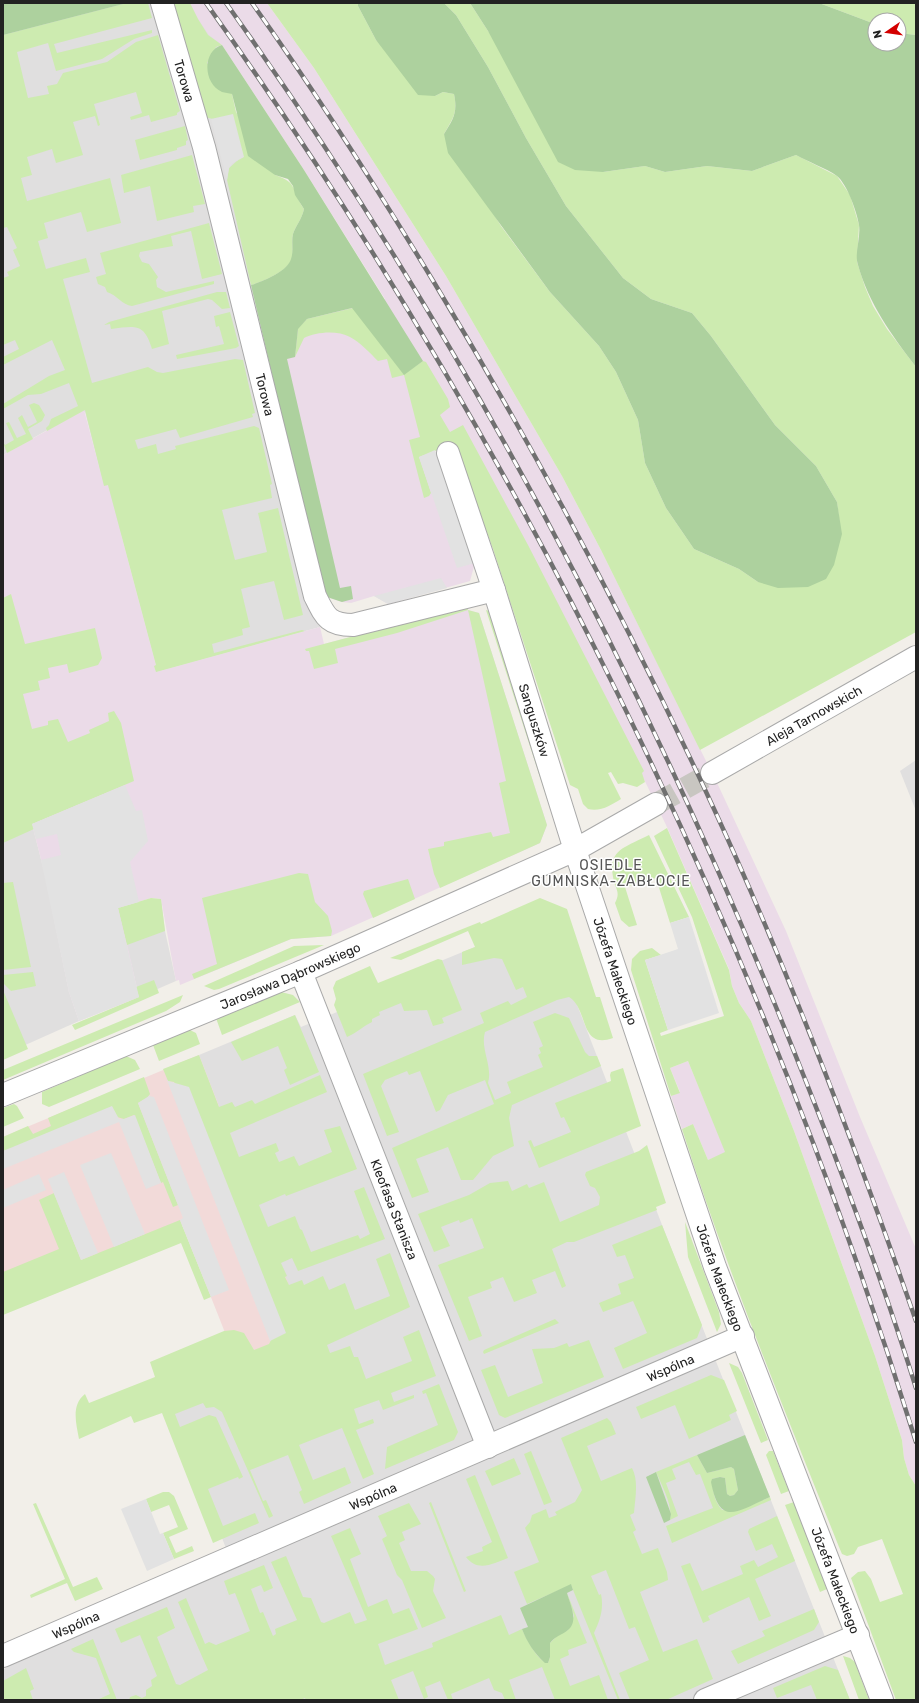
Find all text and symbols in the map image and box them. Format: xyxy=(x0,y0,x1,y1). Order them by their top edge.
north arrow xyxy=(867,12,907,52)
text: N xyxy=(871,29,885,39)
street label: Torowa xyxy=(171,58,197,104)
street label: Torowa xyxy=(252,372,277,417)
street label: Sanguszków xyxy=(516,682,553,759)
street label: Aleja Tarnowskich xyxy=(763,682,865,749)
district label: OSIEDLE GUMNISKA-ZABŁOCIE xyxy=(531,857,691,890)
street label: Józefa Małeckiego xyxy=(590,915,640,1027)
street label: Jarosława Dąbrowskiego xyxy=(218,940,363,1013)
street label: Kleofasa Stanisza xyxy=(367,1157,420,1262)
street label: Józefa Małeckiego xyxy=(693,1223,746,1333)
street label: Wspólna xyxy=(644,1351,697,1385)
street label: Wspólna xyxy=(347,1480,399,1513)
street label: Józefa Małeckiego xyxy=(808,1525,863,1636)
street label: Wspólna xyxy=(50,1608,102,1642)

